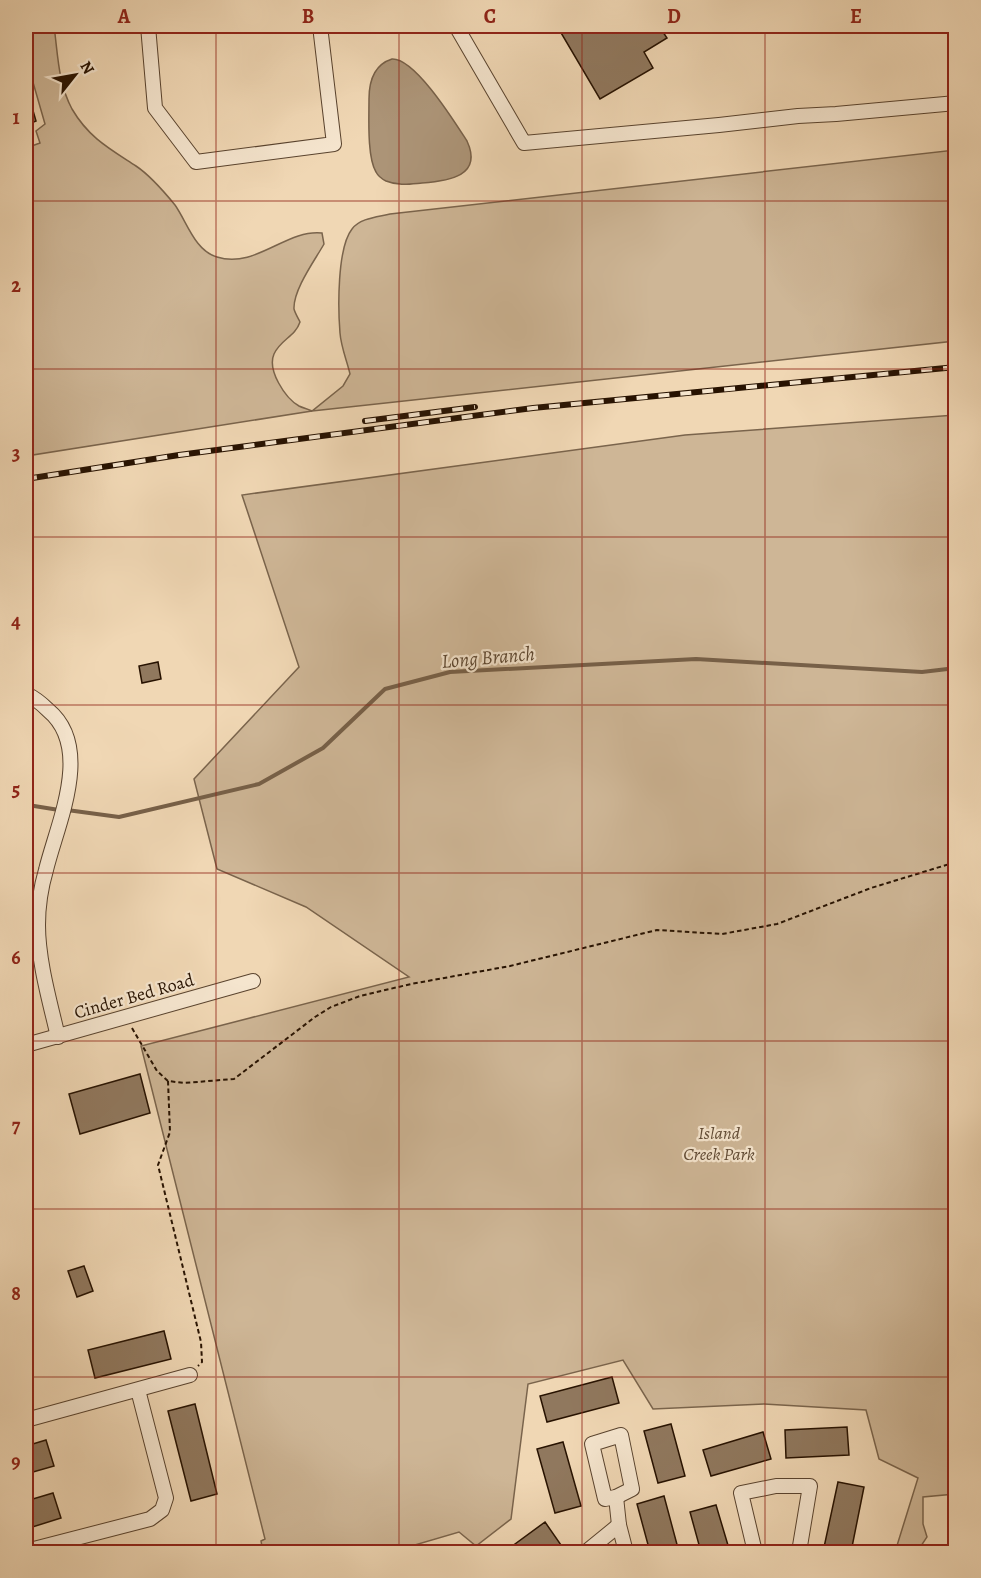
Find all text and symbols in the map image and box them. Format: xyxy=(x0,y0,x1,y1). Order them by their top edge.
text: A xyxy=(117,3,131,30)
text: B xyxy=(302,3,314,30)
text: C xyxy=(484,3,496,30)
text: D xyxy=(667,3,681,30)
text: E xyxy=(850,3,862,30)
north arrow xyxy=(45,45,105,105)
text: N xyxy=(75,57,100,79)
text: 1 xyxy=(12,104,20,131)
text: 2 xyxy=(11,272,21,299)
text: 3 xyxy=(12,440,20,467)
text: 4 xyxy=(11,608,21,635)
water label: Long Branch xyxy=(440,640,536,675)
text: 5 xyxy=(12,776,20,803)
text: 6 xyxy=(11,944,21,971)
street label: Cinder Bed Road xyxy=(71,967,197,1025)
text: 7 xyxy=(12,1112,21,1139)
park label: Island Creek Park xyxy=(683,1121,755,1166)
text: 8 xyxy=(11,1280,21,1307)
text: 9 xyxy=(11,1448,21,1475)

